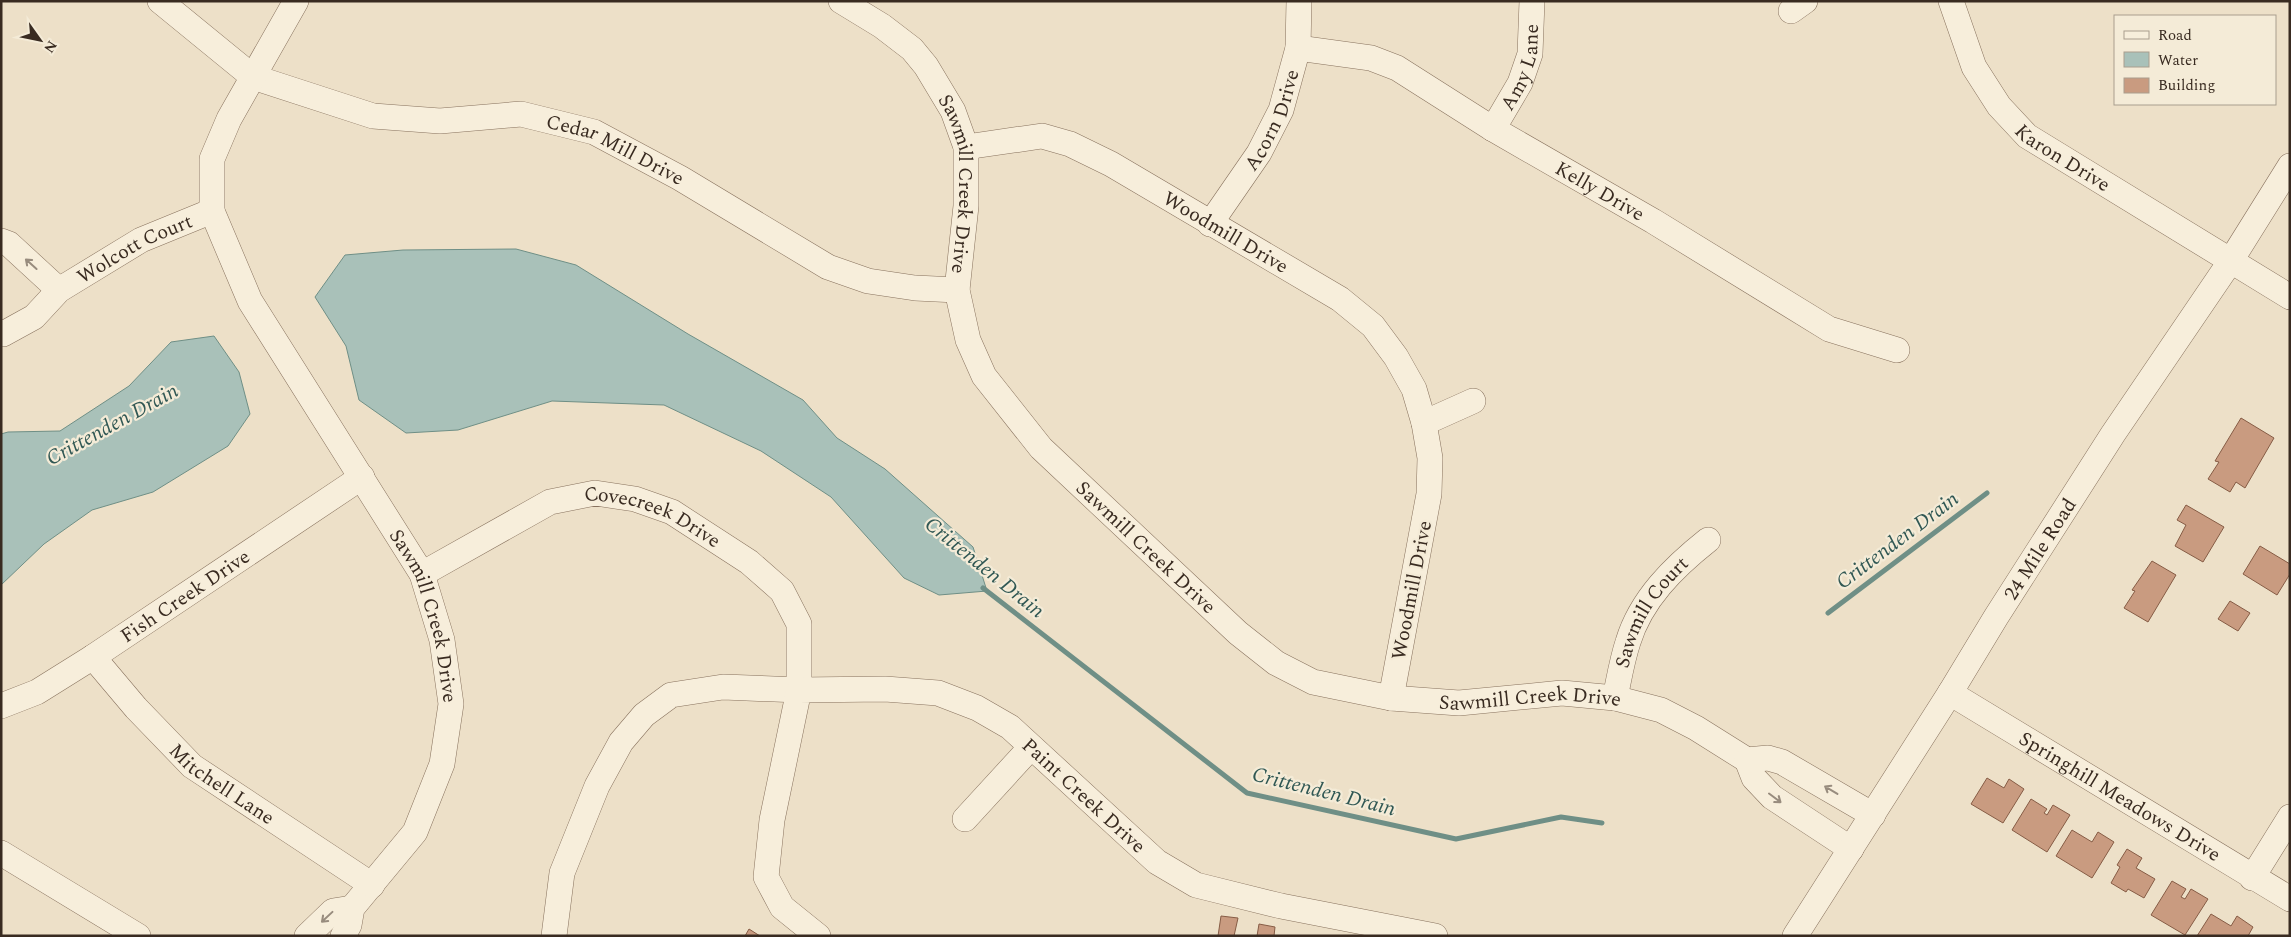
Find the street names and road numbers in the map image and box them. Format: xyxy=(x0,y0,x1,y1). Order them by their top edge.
street label: Amy Lane xyxy=(1493,23,1547,117)
street label: Acorn Drive xyxy=(1237,66,1307,177)
street label: Sawmill Creek Drive xyxy=(930,88,980,275)
street label: Cedar Mill Drive xyxy=(543,107,689,194)
street label: Karon Drive xyxy=(2007,117,2116,200)
street label: Kelly Drive xyxy=(1549,154,1650,229)
street label: Woodmill Drive xyxy=(1157,184,1294,281)
street label: Wolcott Court xyxy=(71,207,197,292)
street label: Sawmill Creek Drive xyxy=(1069,474,1223,621)
street label: Covecreek Drive xyxy=(581,479,727,556)
street label: 24 Mile Road xyxy=(1997,492,2084,606)
street label: Woodmill Drive xyxy=(1384,518,1440,662)
street label: Sawmill Creek Drive xyxy=(381,523,465,705)
street label: Fish Creek Drive xyxy=(114,542,256,651)
street label: Sawmill Court xyxy=(1608,549,1696,671)
street label: Sawmill Creek Drive xyxy=(1438,679,1625,719)
street label: Springhill Meadows Drive xyxy=(2013,724,2226,870)
street label: Paint Creek Drive xyxy=(1015,731,1152,861)
street label: Mitchell Lane xyxy=(162,737,280,833)

